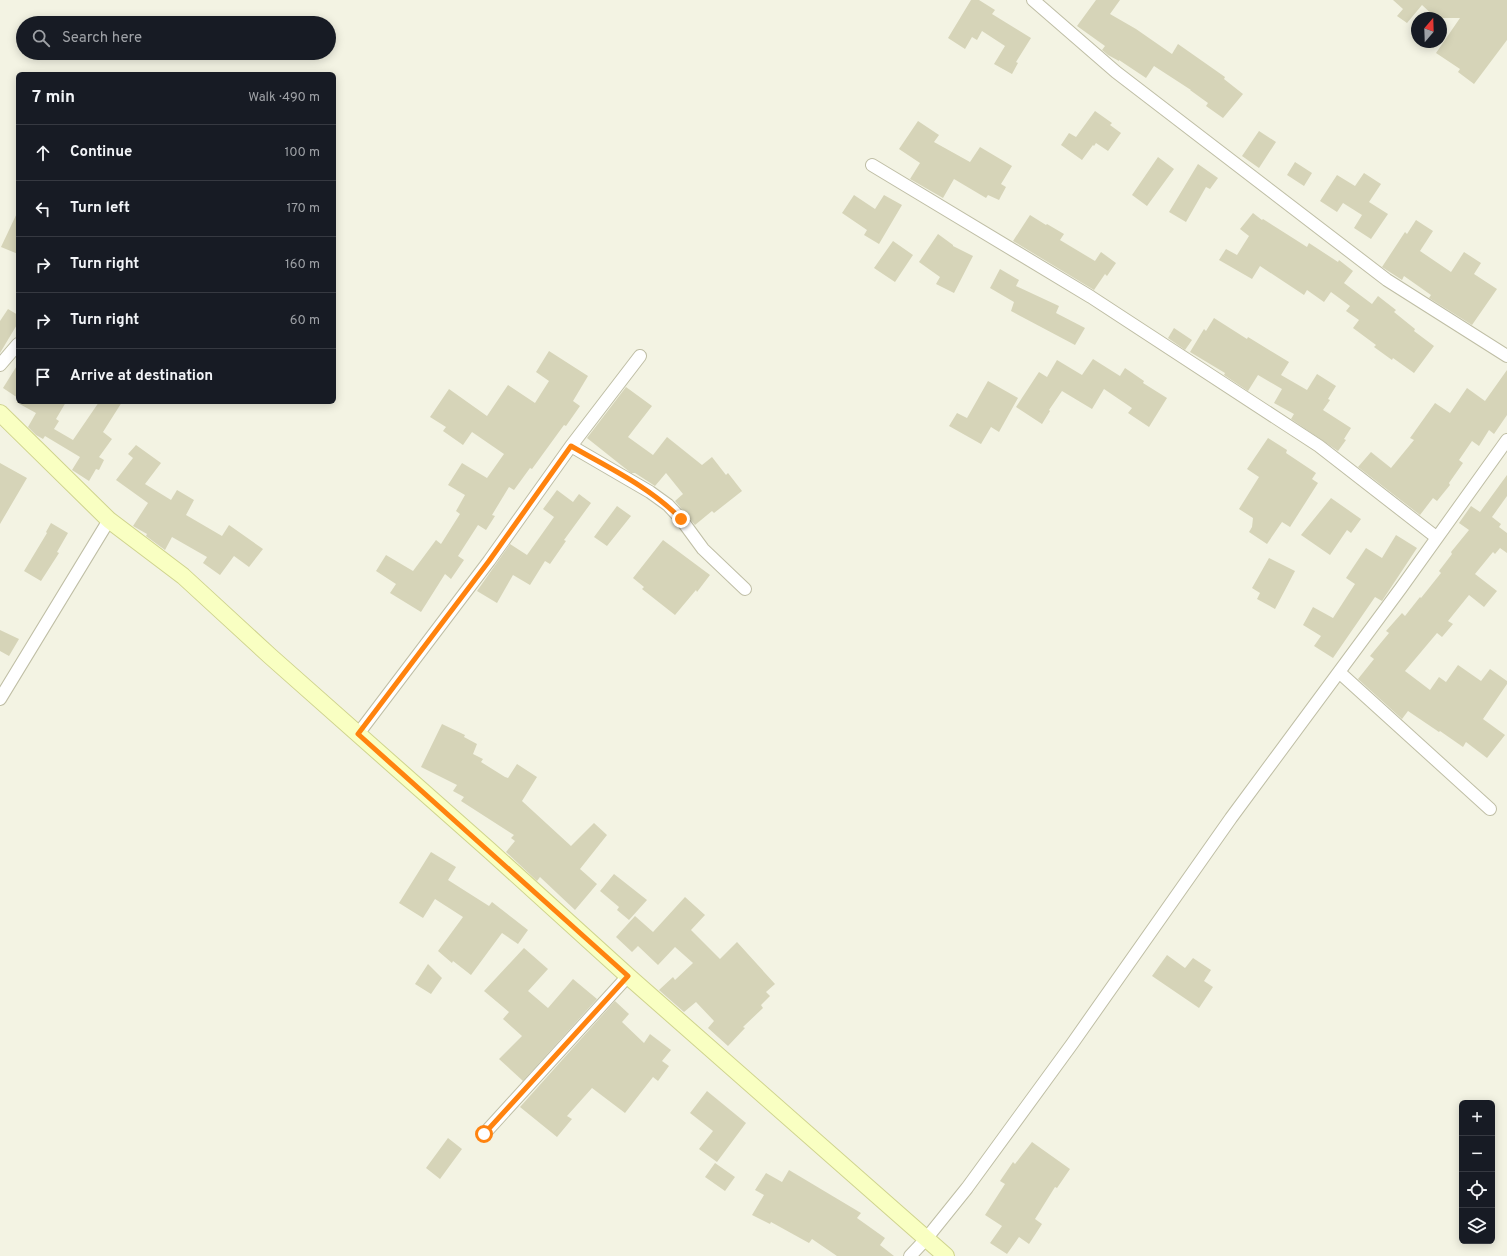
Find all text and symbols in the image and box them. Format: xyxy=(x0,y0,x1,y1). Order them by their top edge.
north arrow xyxy=(1411,12,1447,48)
search box xyxy=(16,16,336,60)
icon: search xyxy=(30,27,52,49)
text: Search here xyxy=(62,29,142,48)
text: 7 min xyxy=(32,87,75,109)
text: Walk · 490 m xyxy=(248,90,320,106)
icon: ahead xyxy=(32,142,54,164)
text: Continue xyxy=(70,143,132,162)
text: 100 m xyxy=(284,145,320,161)
icon: left xyxy=(32,198,54,220)
text: Turn left xyxy=(70,199,130,218)
text: 170 m xyxy=(286,201,320,217)
icon: right xyxy=(32,254,54,276)
text: Turn right xyxy=(70,255,139,274)
text: 160 m xyxy=(285,257,320,273)
icon: right xyxy=(32,310,54,332)
text: Turn right xyxy=(70,311,139,330)
text: 60 m xyxy=(290,313,320,329)
icon: arrive xyxy=(32,366,54,388)
text: Arrive at destination xyxy=(70,367,213,386)
route end xyxy=(672,510,690,528)
map controls xyxy=(1459,1100,1495,1244)
button: + xyxy=(1459,1100,1495,1136)
route start xyxy=(475,1125,493,1143)
button: − xyxy=(1459,1136,1495,1172)
button: locate xyxy=(1459,1172,1495,1208)
button: layers xyxy=(1459,1208,1495,1244)

